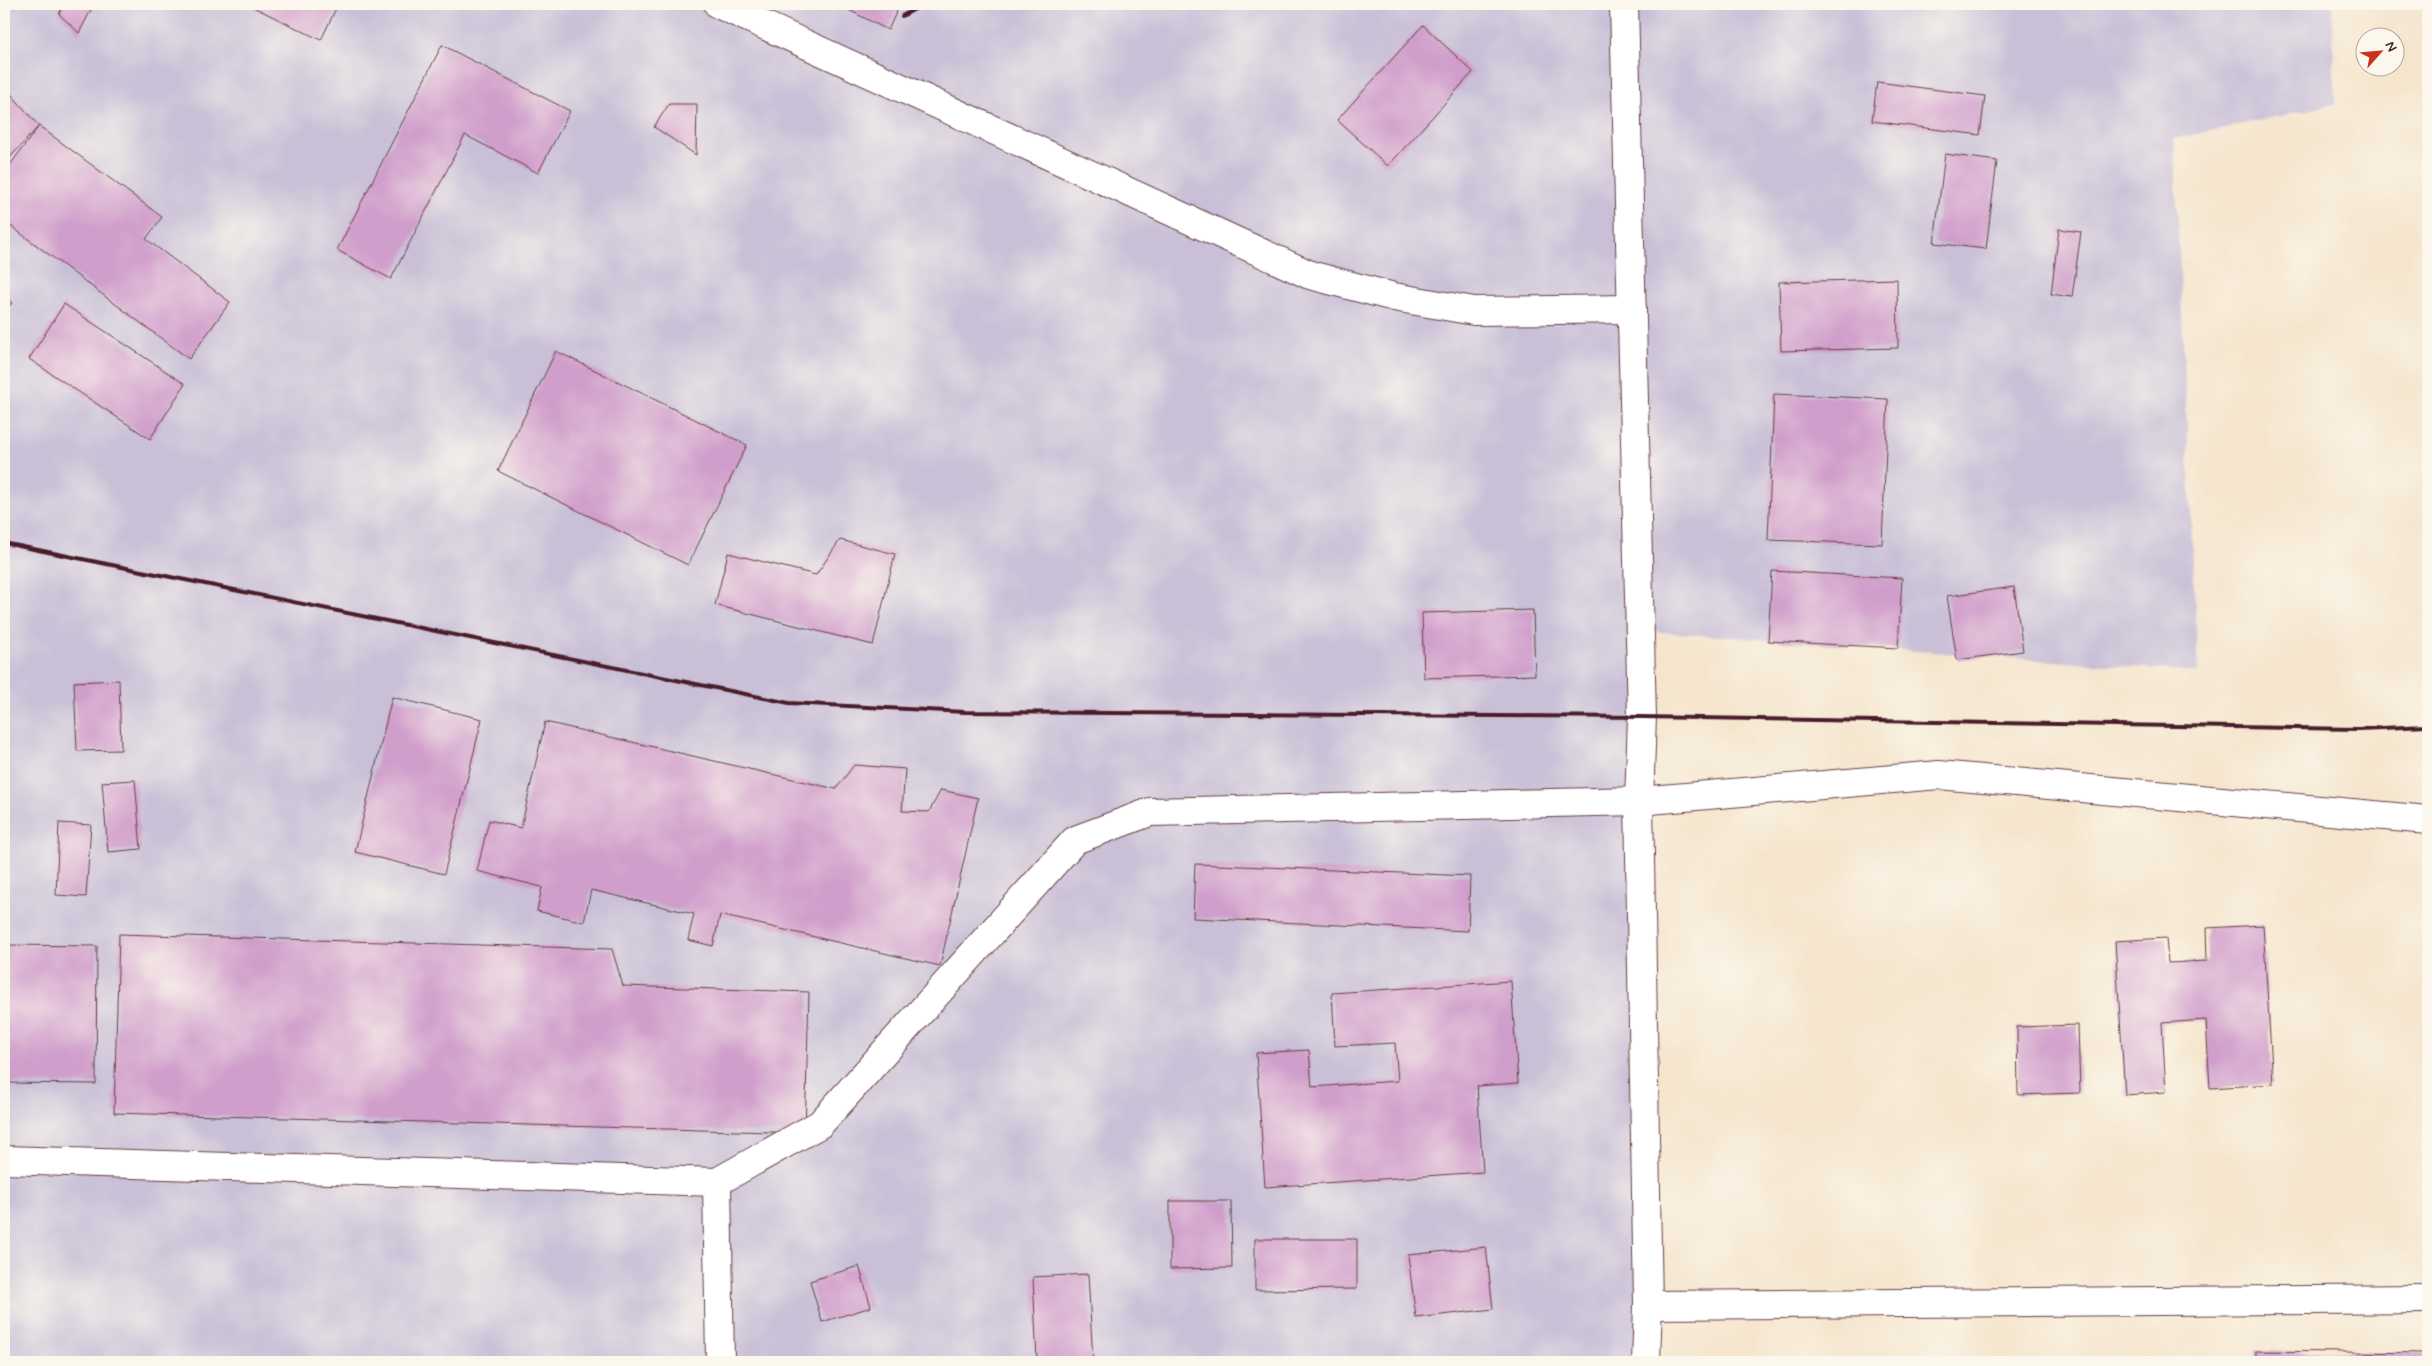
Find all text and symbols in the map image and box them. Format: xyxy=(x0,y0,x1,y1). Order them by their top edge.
north arrow xyxy=(2354,28,2404,78)
text: N xyxy=(2381,38,2401,55)

